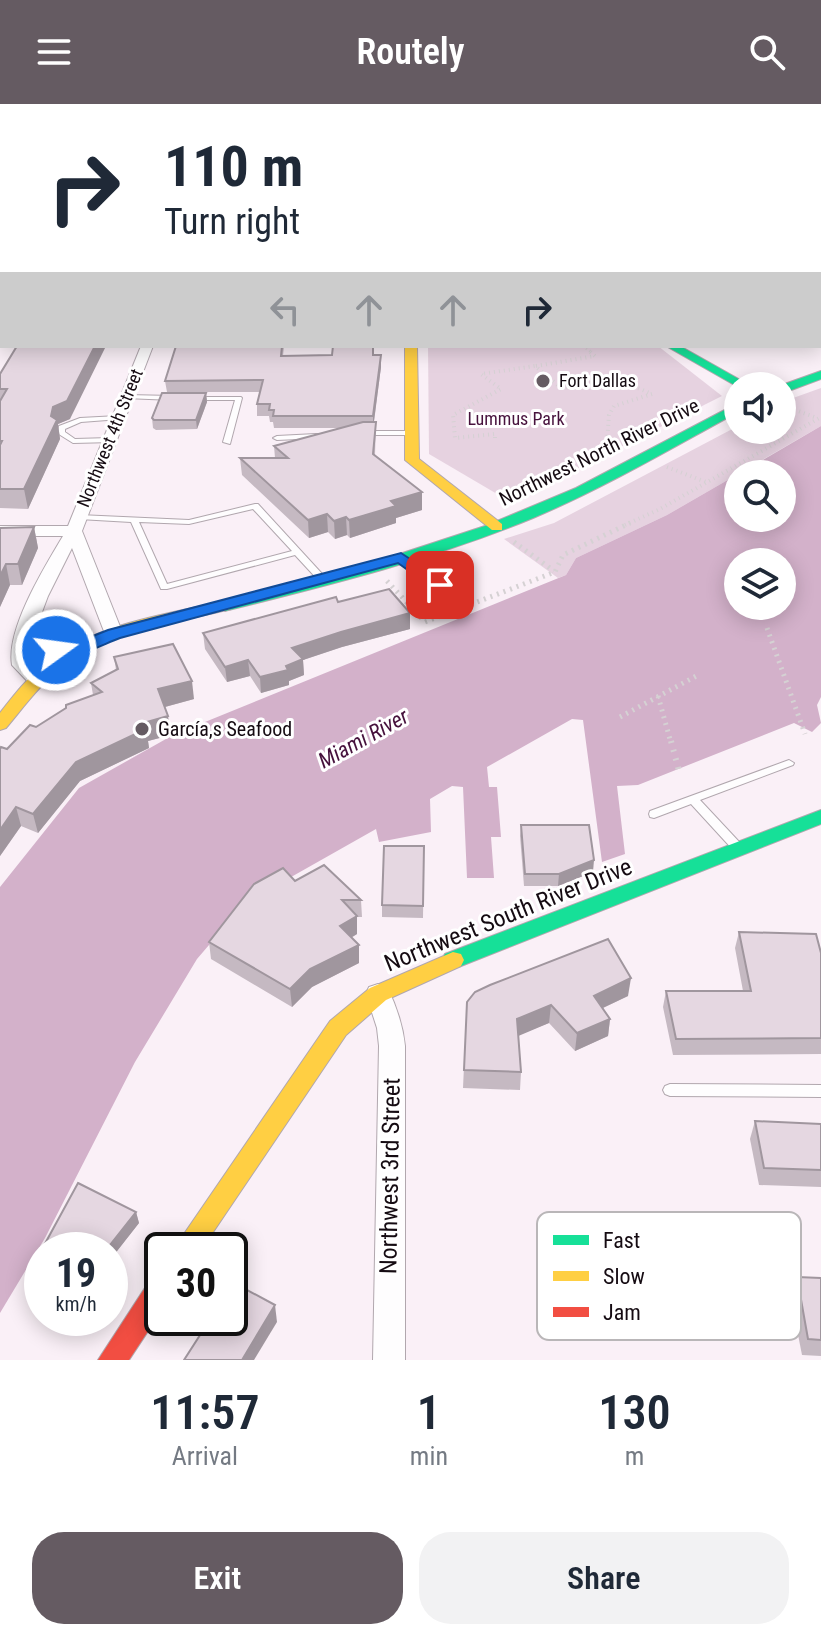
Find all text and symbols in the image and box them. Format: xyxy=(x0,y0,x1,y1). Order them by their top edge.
icon: menu xyxy=(32,30,76,74)
icon: search xyxy=(745,30,789,74)
text: Routely xyxy=(356,31,465,73)
text: 110 m xyxy=(164,134,303,200)
icon: right xyxy=(32,136,136,240)
text: Turn right xyxy=(164,201,300,243)
icon: left xyxy=(263,288,307,332)
icon: ahead xyxy=(347,288,391,332)
icon: ahead xyxy=(431,288,475,332)
icon: right xyxy=(515,288,559,332)
street label: Northwest 4th Street xyxy=(72,366,147,510)
place label: Fort Dallas xyxy=(559,370,636,391)
marker: Fort Dallas xyxy=(534,372,552,390)
map controls xyxy=(724,372,796,620)
button: sound xyxy=(724,372,796,444)
street label: Northwest North River Drive xyxy=(495,393,703,511)
park label: Lummus Park xyxy=(467,408,565,429)
button: search xyxy=(724,460,796,532)
button: layers xyxy=(724,548,796,620)
pin xyxy=(406,551,474,619)
icon: arrive xyxy=(418,563,462,607)
position arrow xyxy=(14,608,98,692)
water label: Miami River xyxy=(314,703,413,773)
place label: García,s Seafood xyxy=(158,717,292,741)
marker: García,s Seafood xyxy=(133,720,151,738)
street label: Northwest South River Drive xyxy=(380,852,636,978)
street label: Northwest 3rd Street xyxy=(374,1078,406,1274)
legend xyxy=(537,1212,801,1340)
text: Fast xyxy=(603,1228,640,1253)
speed limit sign: 30 xyxy=(144,1232,248,1336)
text: 19 xyxy=(56,1250,96,1297)
text: Slow xyxy=(603,1264,645,1289)
text: km/h xyxy=(55,1292,97,1316)
text: Jam xyxy=(603,1300,641,1325)
text: 11:57 xyxy=(150,1384,260,1441)
text: 1 xyxy=(417,1384,441,1441)
text: 130 xyxy=(598,1384,671,1441)
text: Arrival xyxy=(172,1441,238,1471)
text: min xyxy=(410,1441,448,1471)
text: m xyxy=(625,1441,644,1471)
button: Exit xyxy=(32,1532,403,1624)
button: Share xyxy=(419,1532,789,1624)

